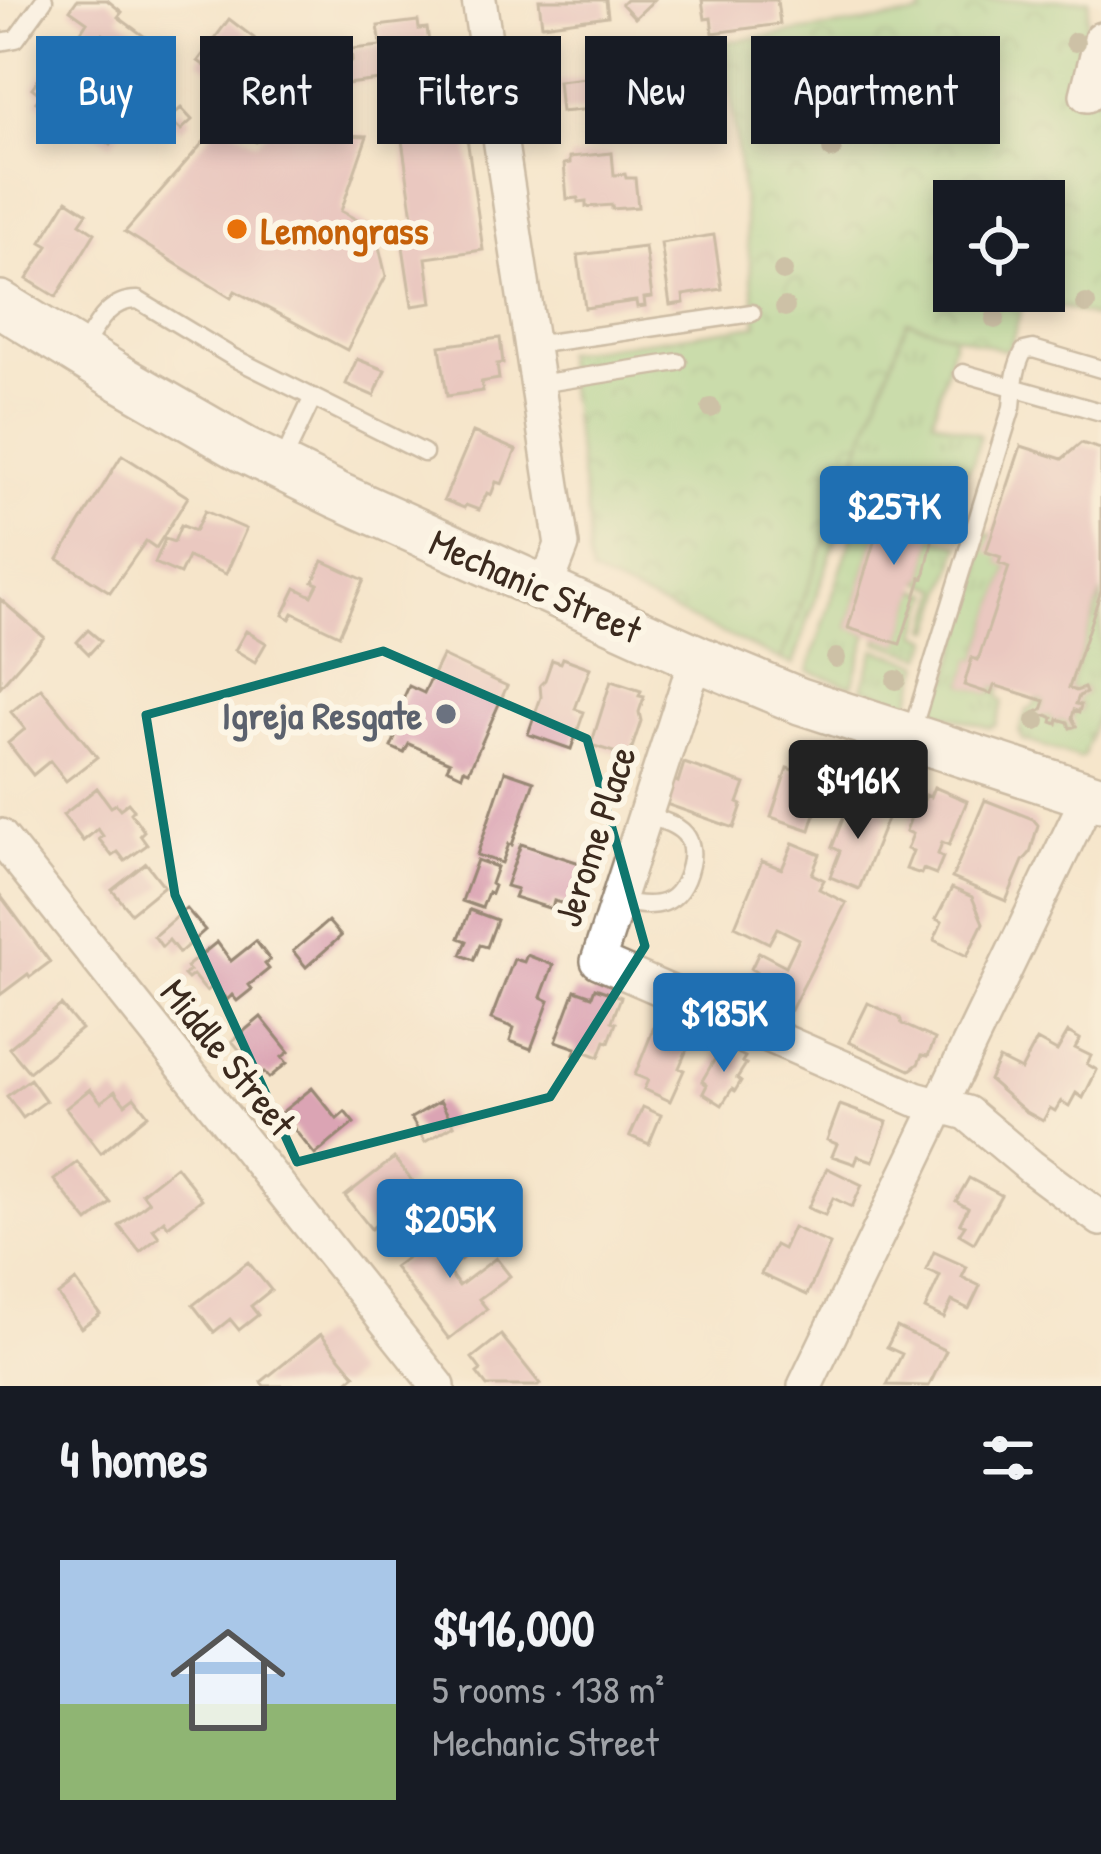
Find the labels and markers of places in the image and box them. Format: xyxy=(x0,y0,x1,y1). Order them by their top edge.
place label: Lemongrass xyxy=(261,203,429,257)
marker: Lemongrass xyxy=(224,216,250,242)
pin: $257K xyxy=(810,466,978,568)
place label: Igreja Resgate xyxy=(222,688,422,742)
marker: Igreja Resgate xyxy=(433,701,459,727)
pin: $416K xyxy=(774,740,942,842)
pin: $185K xyxy=(640,973,808,1075)
pin: $205K xyxy=(366,1179,534,1281)

